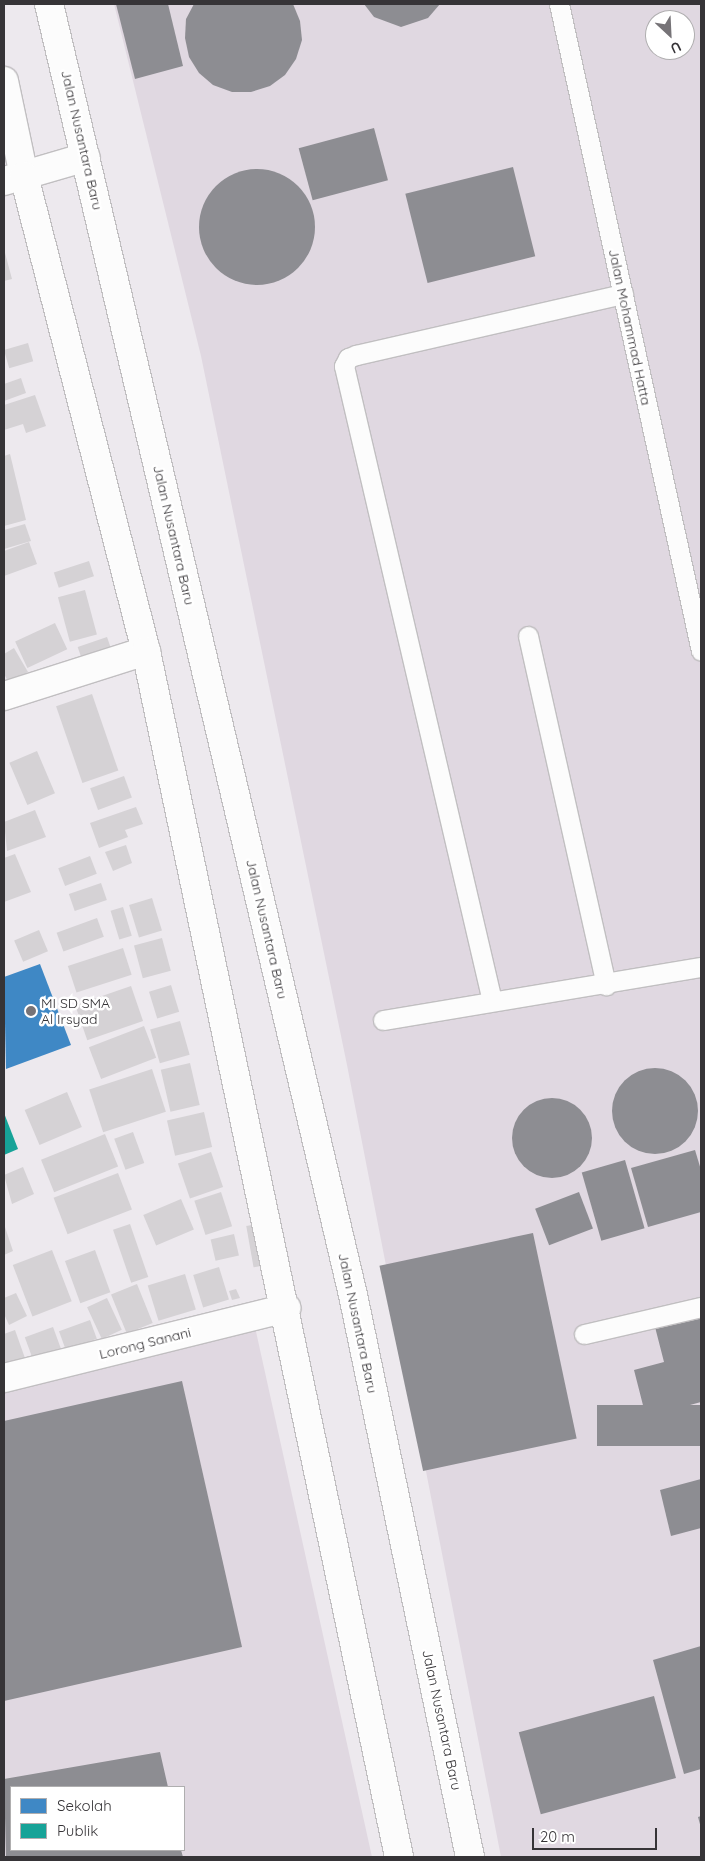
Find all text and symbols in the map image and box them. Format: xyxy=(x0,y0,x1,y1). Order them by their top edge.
north arrow xyxy=(645,10,695,60)
text: U xyxy=(668,37,684,58)
street label: Jalan Nusantara Baru xyxy=(58,68,106,212)
street label: Jalan Mohammad Hatta xyxy=(605,247,655,407)
street label: Jalan Nusantara Baru xyxy=(150,463,198,607)
street label: Jalan Nusantara Baru xyxy=(243,857,291,1001)
place label: MI SD SMA Al Irsyad xyxy=(41,995,110,1028)
marker: MI SD SMA Al Irsyad xyxy=(25,1005,37,1017)
street label: Jalan Nusantara Baru xyxy=(335,1251,381,1395)
street label: Lorong Sanani xyxy=(97,1323,193,1363)
street label: Jalan Nusantara Baru xyxy=(419,1648,465,1792)
legend xyxy=(10,1786,185,1851)
text: Sekolah xyxy=(57,1796,112,1815)
scale bar xyxy=(535,1818,660,1850)
text: Publik xyxy=(57,1821,98,1840)
text: 20 m xyxy=(540,1827,575,1846)

